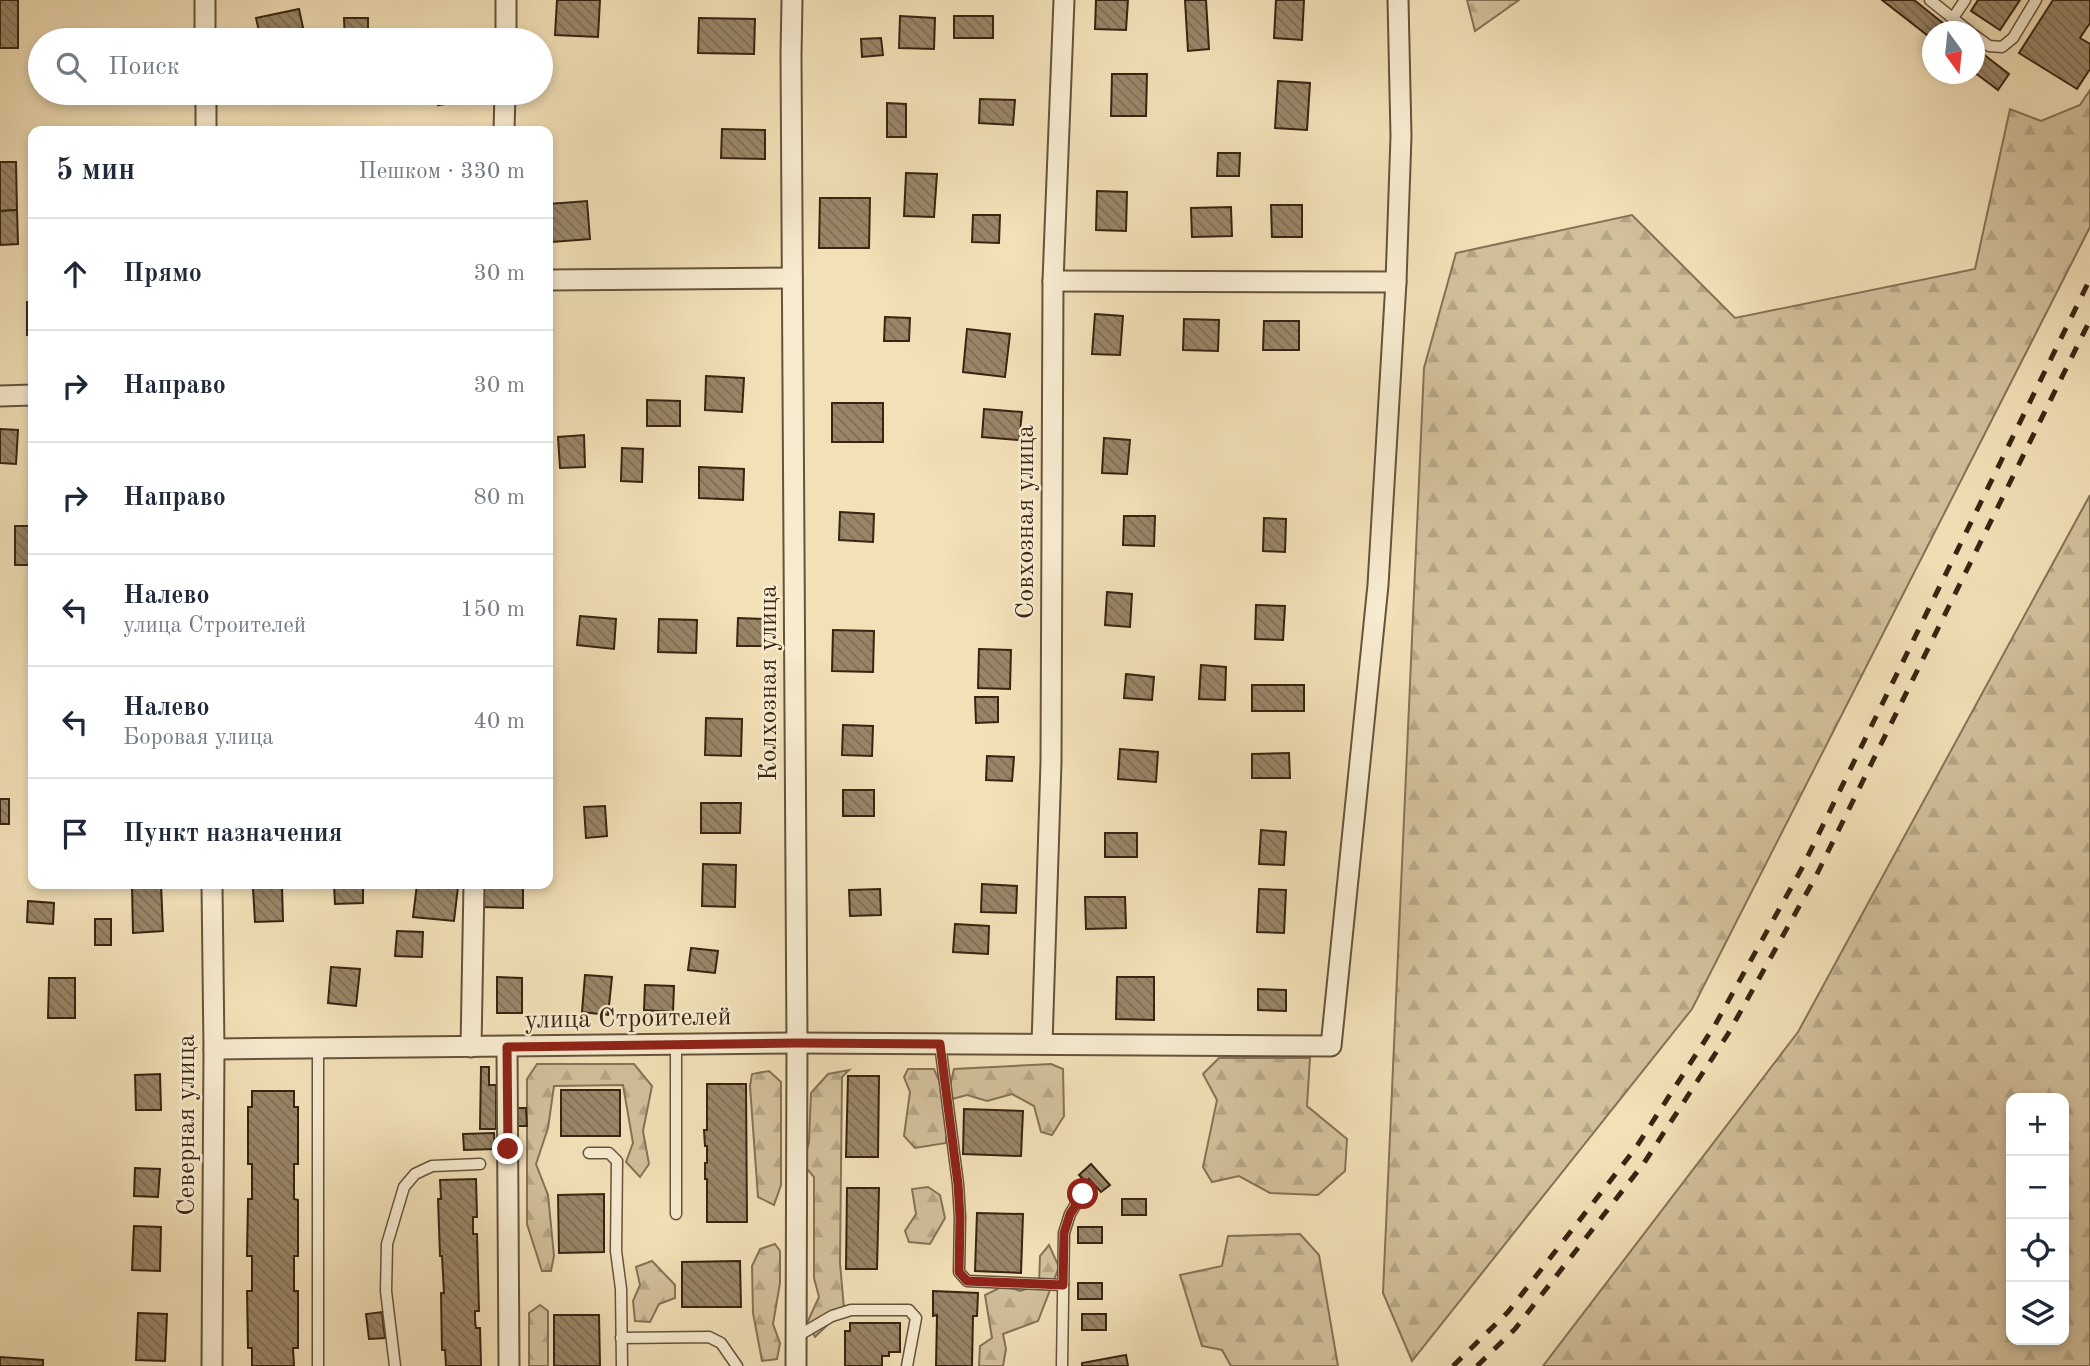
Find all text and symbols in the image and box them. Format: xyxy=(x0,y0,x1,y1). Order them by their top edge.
north arrow xyxy=(1922,21,1985,84)
search box xyxy=(28,28,553,105)
icon: search xyxy=(52,48,90,86)
text: Поиск xyxy=(108,54,180,80)
text: 5 мин xyxy=(56,156,135,186)
text: Пешком · 330 m xyxy=(359,160,525,183)
icon: ahead xyxy=(56,255,94,293)
text: Прямо xyxy=(123,261,202,287)
text: 30 m xyxy=(474,262,525,285)
icon: right xyxy=(56,367,94,405)
text: Направо xyxy=(123,373,226,399)
text: 30 m xyxy=(474,374,525,397)
street label: Совхозная улица xyxy=(1013,425,1039,619)
icon: right xyxy=(56,479,94,517)
text: Направо xyxy=(123,485,226,511)
text: 80 m xyxy=(474,486,525,509)
text: Налево xyxy=(123,583,210,609)
street label: Колхозная улица xyxy=(756,585,782,781)
icon: left xyxy=(56,591,94,629)
text: 150 m xyxy=(460,598,525,621)
text: улица Строителей xyxy=(123,614,306,637)
text: Налево xyxy=(123,695,210,721)
icon: left xyxy=(56,703,94,741)
text: 40 m xyxy=(474,710,525,733)
text: Боровая улица xyxy=(123,726,274,749)
icon: arrive xyxy=(56,815,94,853)
text: Пункт назначения xyxy=(123,821,342,847)
street label: улица Строителей xyxy=(524,1004,732,1034)
street label: Северная улица xyxy=(174,1034,200,1216)
map controls xyxy=(2006,1093,2069,1345)
button: + xyxy=(2006,1093,2069,1156)
route end xyxy=(492,1133,523,1164)
button: − xyxy=(2006,1156,2069,1219)
route start xyxy=(1067,1178,1098,1209)
button: locate xyxy=(2006,1219,2069,1282)
button: layers xyxy=(2006,1282,2069,1345)

